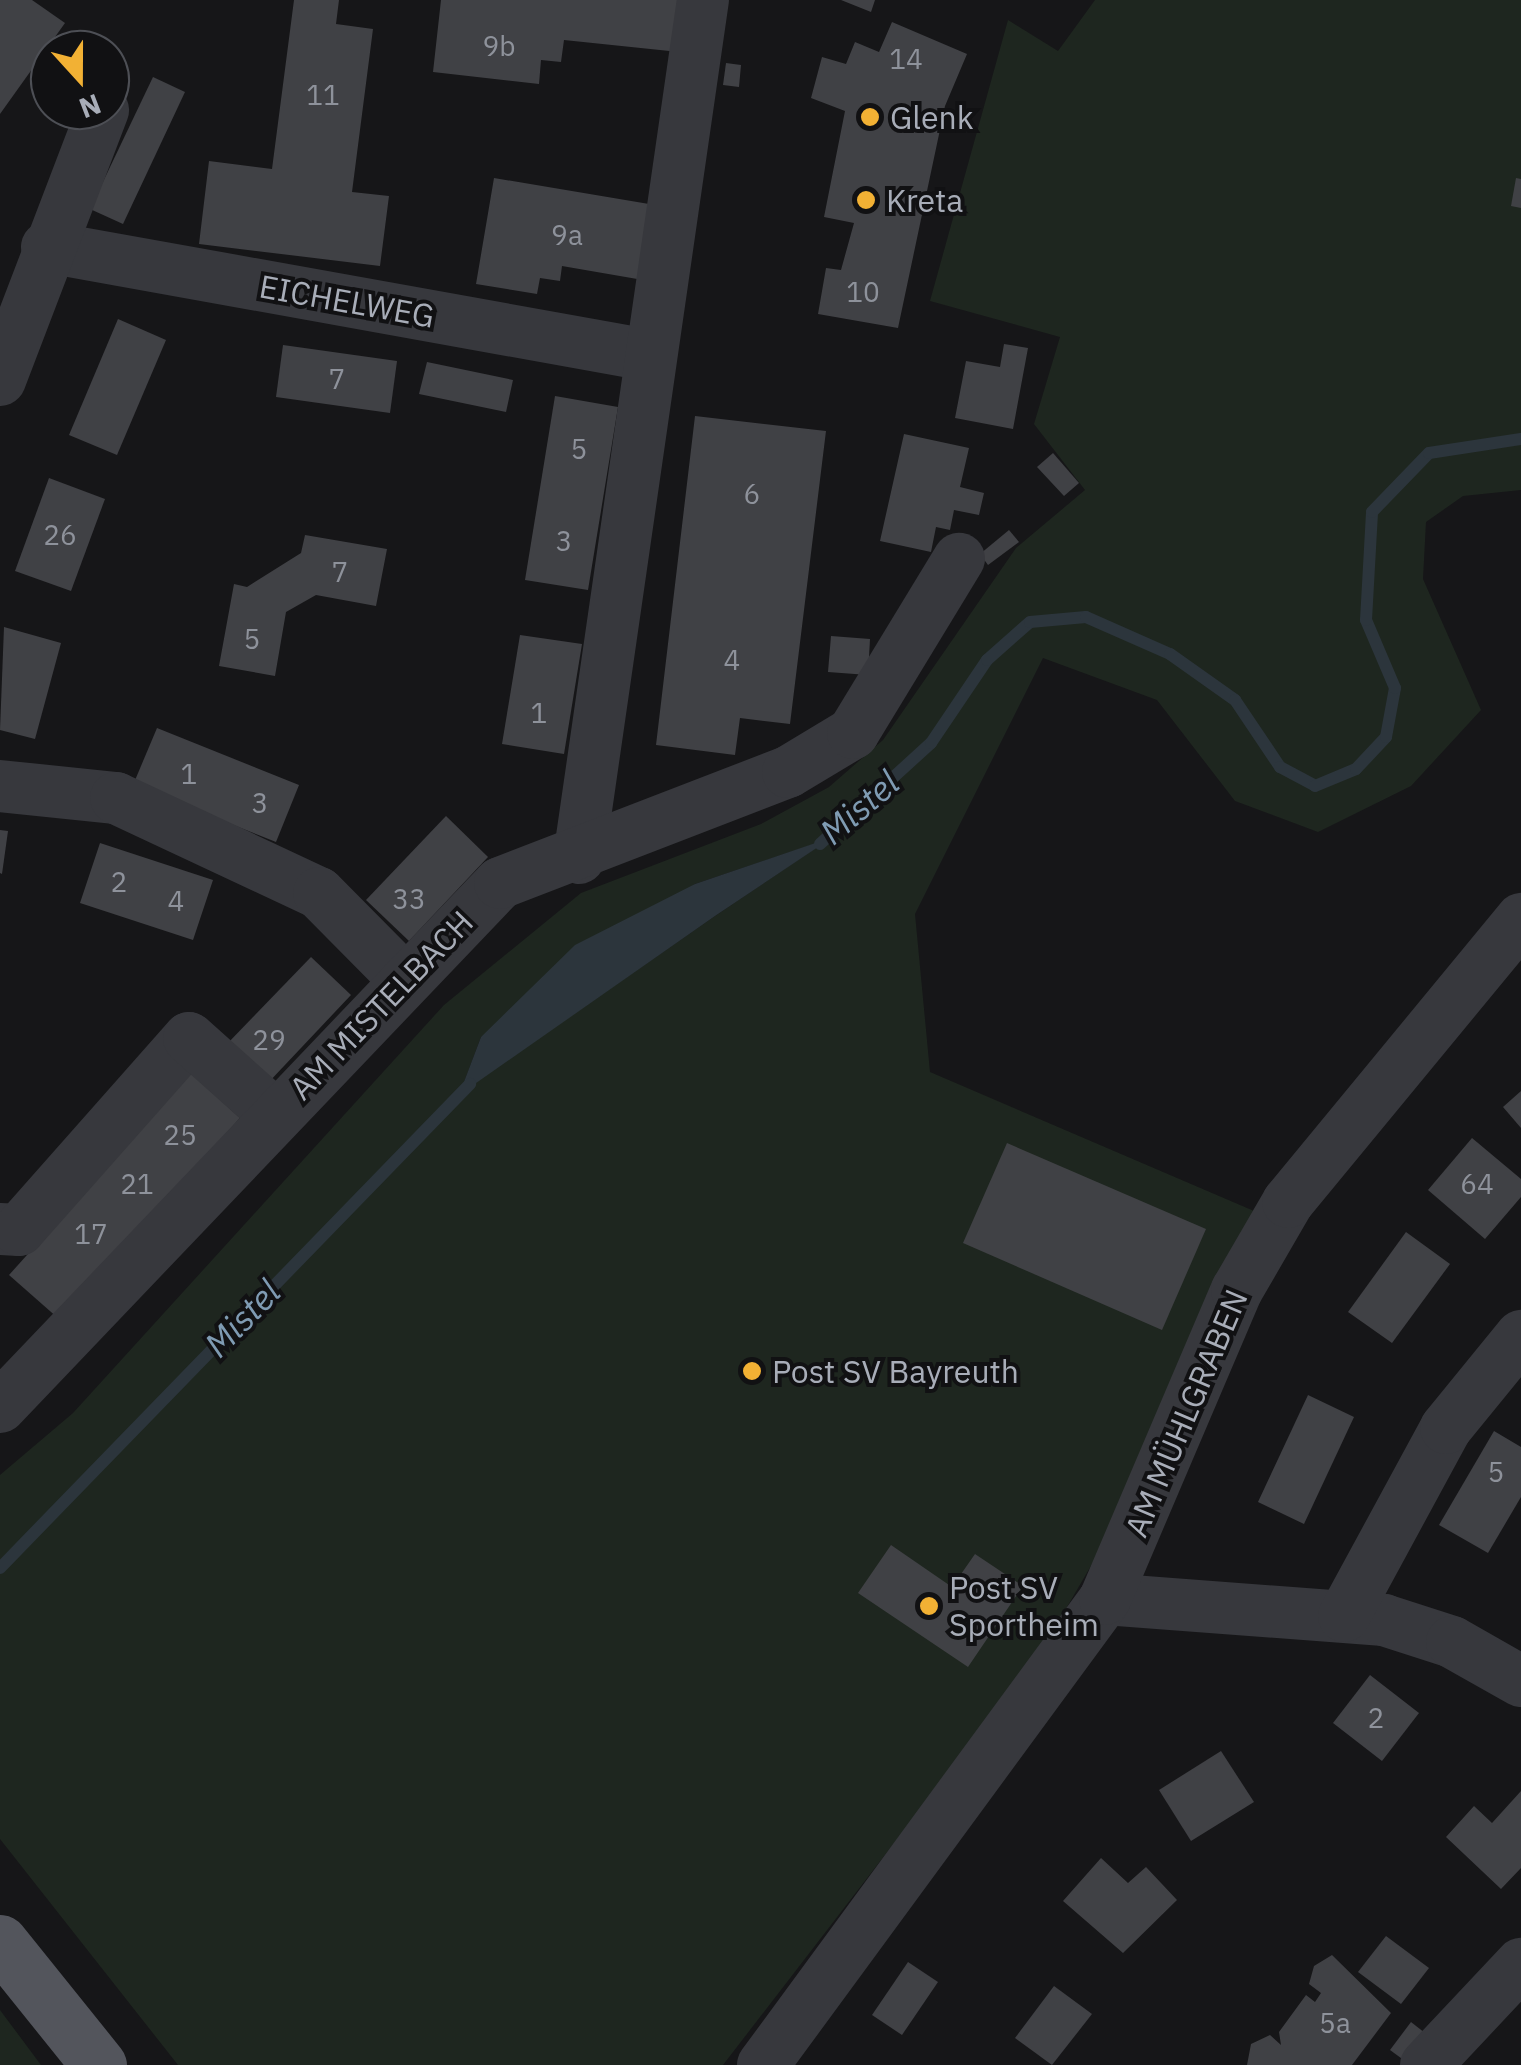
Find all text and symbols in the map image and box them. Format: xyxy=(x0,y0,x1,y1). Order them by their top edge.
house number: 9b xyxy=(482,29,516,63)
north arrow xyxy=(30,30,130,130)
house number: 14 xyxy=(889,42,923,76)
house number: 11 xyxy=(306,78,340,112)
text: N xyxy=(74,86,106,128)
place label: Glenk xyxy=(890,98,974,136)
marker: Glenk xyxy=(859,106,881,128)
place label: Kreta xyxy=(886,181,963,219)
marker: Kreta xyxy=(855,189,877,211)
house number: 9a xyxy=(551,218,583,252)
street label: EICHELWEG xyxy=(256,267,438,335)
house number: 10 xyxy=(846,275,880,309)
house number: 7 xyxy=(329,362,345,396)
house number: 5 xyxy=(571,432,587,466)
house number: 6 xyxy=(744,477,760,511)
house number: 26 xyxy=(43,518,77,552)
house number: 3 xyxy=(556,524,572,558)
house number: 7 xyxy=(332,555,348,589)
house number: 5 xyxy=(244,622,260,656)
house number: 4 xyxy=(724,643,740,677)
house number: 1 xyxy=(531,696,547,730)
house number: 1 xyxy=(181,757,197,791)
water label: Mistel xyxy=(811,761,907,853)
house number: 3 xyxy=(252,786,268,820)
house number: 2 xyxy=(111,865,127,899)
house number: 33 xyxy=(392,882,426,916)
house number: 4 xyxy=(168,884,184,918)
street label: AM MISTELBACH xyxy=(281,903,481,1107)
house number: 29 xyxy=(252,1023,286,1057)
house number: 25 xyxy=(163,1118,197,1152)
house number: 21 xyxy=(120,1167,154,1201)
house number: 64 xyxy=(1460,1167,1494,1201)
house number: 17 xyxy=(74,1217,108,1251)
water label: Mistel xyxy=(195,1271,289,1365)
street label: AM MÜHLGRABEN xyxy=(1117,1284,1255,1542)
place label: Post SV Bayreuth xyxy=(772,1352,1019,1390)
marker: Post SV Bayreuth xyxy=(741,1360,763,1382)
house number: 5 xyxy=(1488,1455,1504,1489)
place label: Post SV Sportheim xyxy=(949,1569,1099,1644)
marker: Post SV Sportheim xyxy=(918,1595,940,1617)
house number: 2 xyxy=(1368,1701,1384,1735)
house number: 5a xyxy=(1319,2006,1351,2040)

